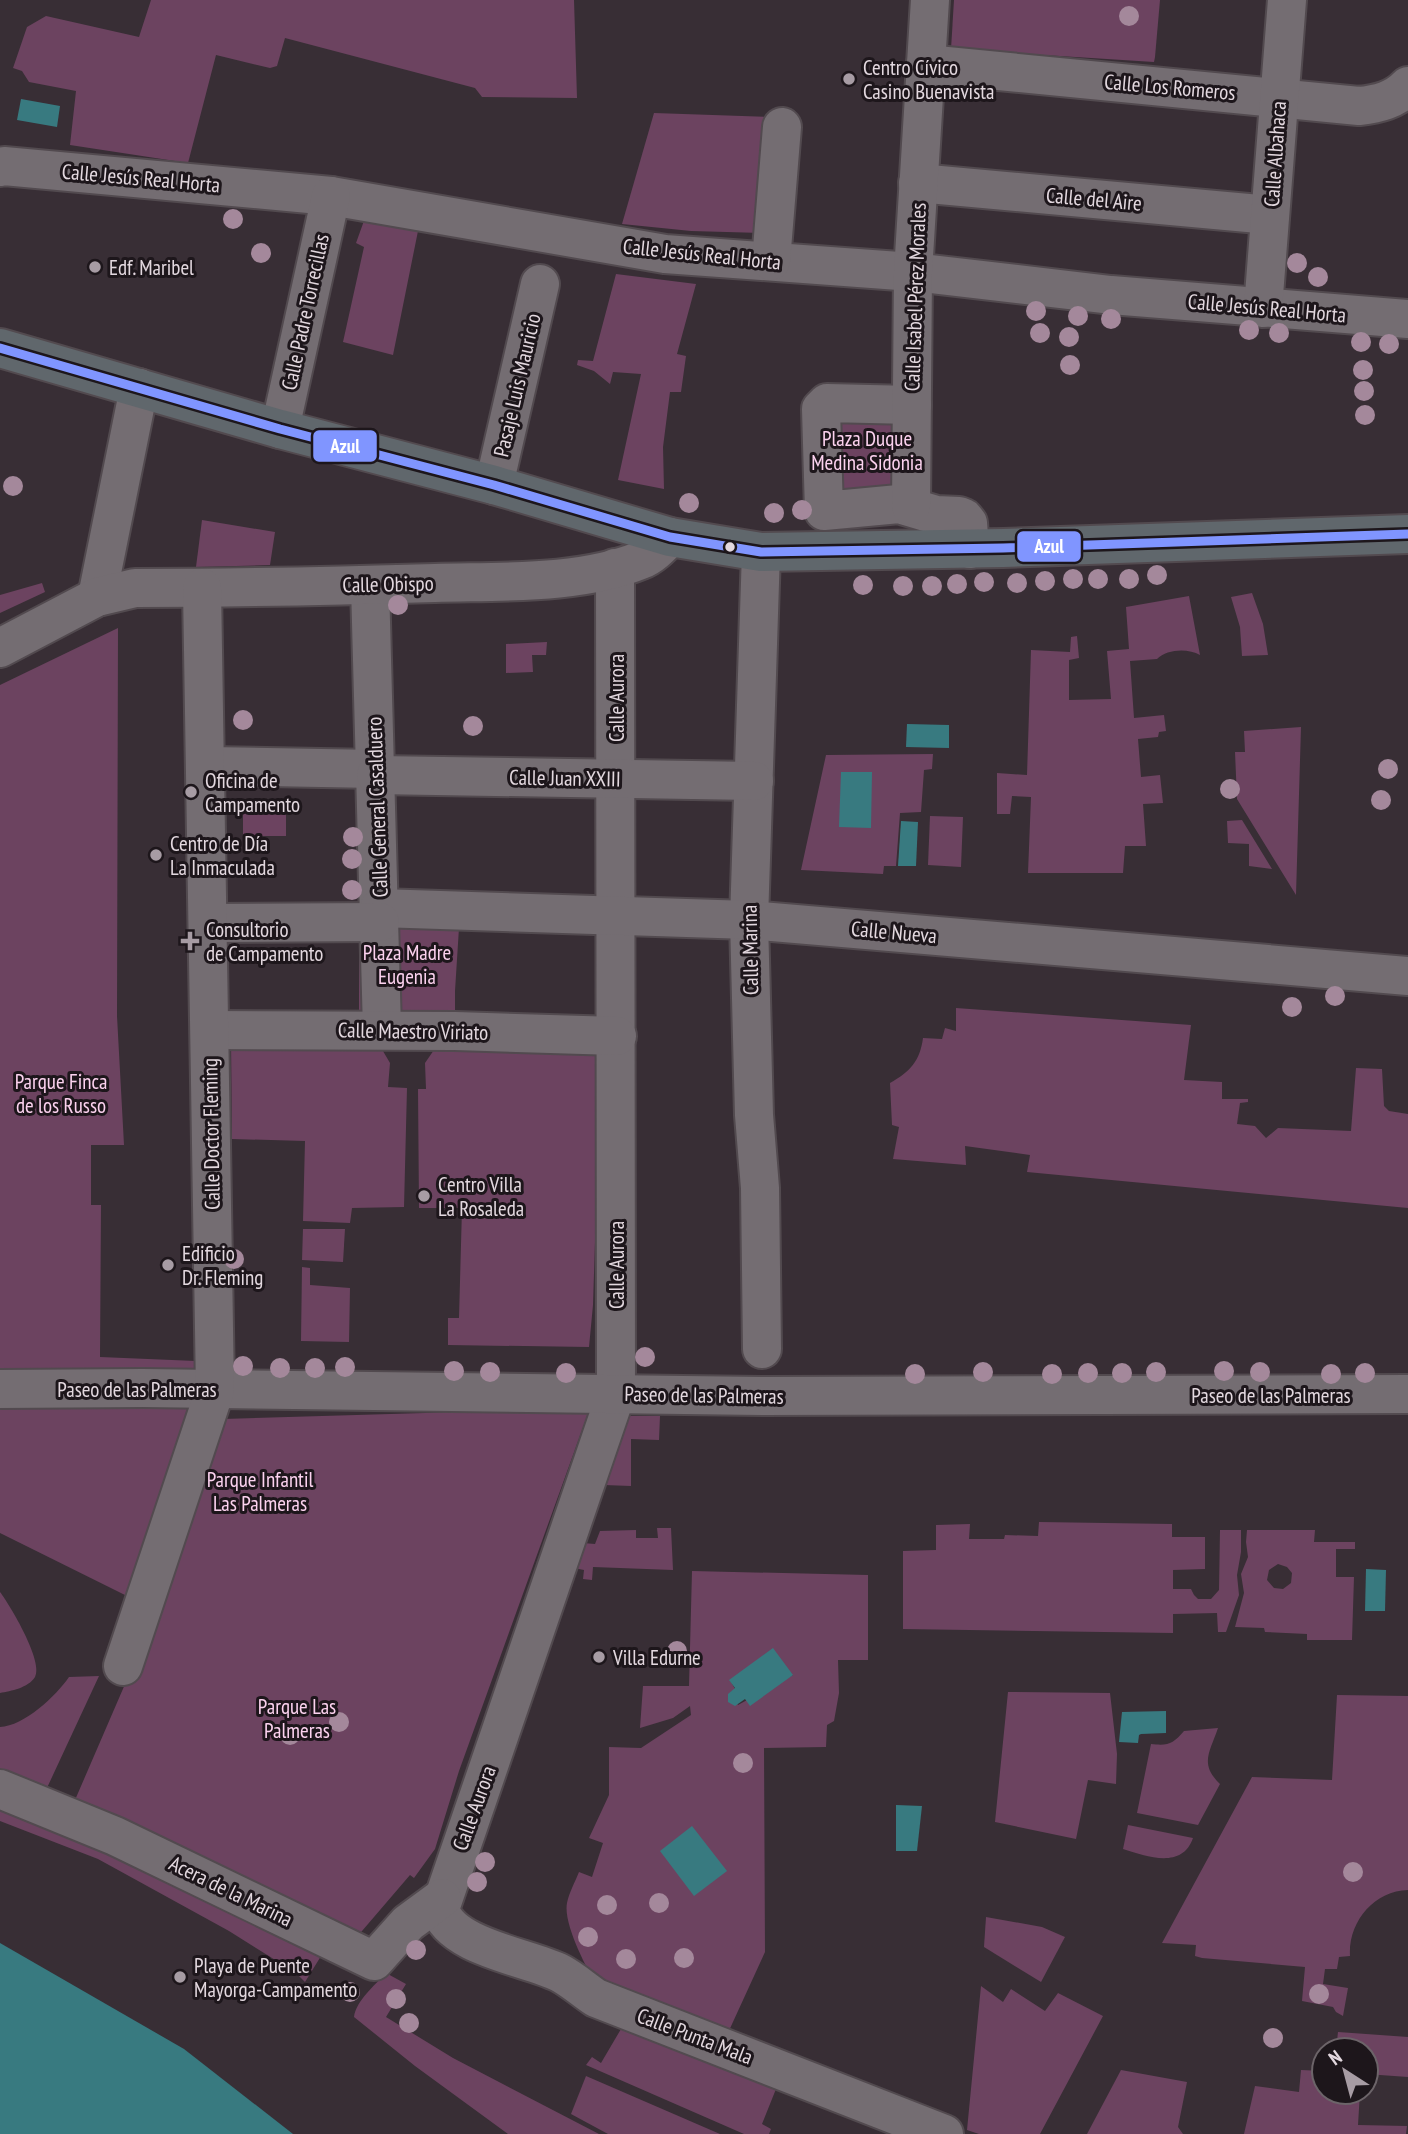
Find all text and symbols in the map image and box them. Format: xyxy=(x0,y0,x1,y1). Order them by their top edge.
place label: Centro Cívico Casino Buenavista xyxy=(863,54,994,105)
street label: Calle Los Romeros xyxy=(1103,68,1237,106)
marker: Centro Cívico Casino Buenavista xyxy=(841,71,857,87)
street label: Calle Albahaca xyxy=(1258,100,1292,208)
street label: Calle Jesús Real Horta xyxy=(61,158,221,198)
street label: Calle del Aire xyxy=(1045,181,1143,217)
street label: Calle Isabel Pérez Morales xyxy=(898,202,932,392)
street label: Calle Padre Torrecillas xyxy=(275,231,335,393)
street label: Calle Jesús Real Horta xyxy=(622,232,782,276)
place label: Edf. Maribel xyxy=(109,254,194,281)
marker: Edf. Maribel xyxy=(87,259,103,275)
street label: Calle Jesús Real Horta xyxy=(1187,288,1347,328)
street label: Pasaje Luis Mauricio xyxy=(487,311,547,459)
park label: Plaza Duque Medina Sidonia xyxy=(811,425,923,476)
line badge: Azul xyxy=(312,429,378,463)
text: Azul xyxy=(329,434,360,458)
line badge: Azul xyxy=(1016,530,1082,563)
text: Azul xyxy=(1033,534,1064,558)
unlabelled marker xyxy=(723,540,737,554)
street label: Calle Obispo xyxy=(342,570,434,598)
street label: Calle Aurora xyxy=(603,654,630,742)
street label: Calle General Casalduero xyxy=(360,716,394,898)
street label: Calle Juan XXIII xyxy=(509,764,621,792)
place label: Oficina de Campamento xyxy=(205,767,300,818)
marker: Oficina de Campamento xyxy=(183,784,199,800)
place label: Centro de Día La Inmaculada xyxy=(170,830,275,881)
marker: Centro de Día La Inmaculada xyxy=(148,847,164,863)
street label: Calle Marina xyxy=(736,905,764,995)
street label: Calle Nueva xyxy=(850,915,938,949)
place label: Consultorio de Campamento xyxy=(206,916,323,967)
marker: Consultorio de Campamento xyxy=(180,931,200,951)
park label: Plaza Madre Eugenia xyxy=(363,939,451,990)
street label: Calle Maestro Viriato xyxy=(338,1016,488,1046)
street label: Calle Doctor Fleming xyxy=(196,1058,226,1210)
park label: Parque Finca de los Russo xyxy=(15,1068,107,1119)
place label: Centro Villa La Rosaleda xyxy=(438,1171,524,1222)
marker: Centro Villa La Rosaleda xyxy=(416,1188,432,1204)
street label: Calle Aurora xyxy=(603,1221,630,1309)
place label: Edificio Dr. Fleming xyxy=(182,1240,263,1291)
marker: Edificio Dr. Fleming xyxy=(160,1257,176,1273)
street label: Paseo de las Palmeras xyxy=(57,1376,217,1403)
street label: Paseo de las Palmeras xyxy=(624,1380,784,1410)
street label: Paseo de las Palmeras xyxy=(1191,1382,1351,1409)
park label: Parque Infantil Las Palmeras xyxy=(207,1466,313,1517)
place label: Villa Edurne xyxy=(612,1644,701,1671)
marker: Villa Edurne xyxy=(591,1649,607,1665)
park label: Parque Las Palmeras xyxy=(258,1693,336,1744)
street label: Calle Aurora xyxy=(446,1762,502,1854)
street label: Acera de la Marina xyxy=(165,1850,297,1932)
place label: Playa de Puente Mayorga-Campamento xyxy=(194,1952,357,2003)
marker: Playa de Puente Mayorga-Campamento xyxy=(172,1969,188,1985)
street label: Calle Punta Mala xyxy=(633,2002,757,2070)
north arrow xyxy=(1310,2036,1380,2106)
text: N xyxy=(1324,2045,1346,2070)

